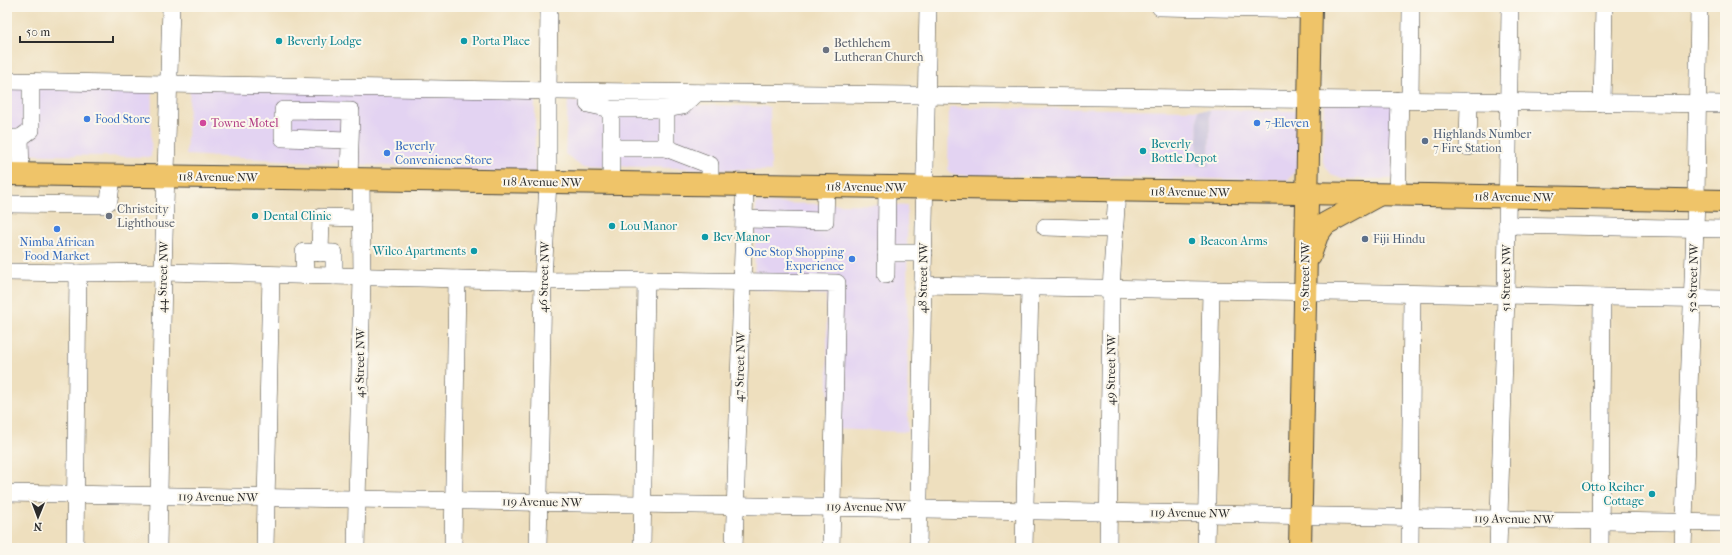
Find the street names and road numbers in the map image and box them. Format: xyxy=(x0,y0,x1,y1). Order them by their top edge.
street label: 118 Avenue NW xyxy=(178,169,259,185)
street label: 118 Avenue NW xyxy=(502,174,583,190)
street label: 118 Avenue NW xyxy=(826,179,907,195)
street label: 118 Avenue NW xyxy=(1150,184,1231,200)
street label: 118 Avenue NW xyxy=(1474,189,1555,205)
street label: 44 Street NW xyxy=(155,240,171,313)
street label: 46 Street NW xyxy=(536,240,552,313)
street label: 48 Street NW xyxy=(915,241,931,314)
street label: 50 Street NW xyxy=(1297,241,1313,312)
street label: 52 Street NW xyxy=(1685,242,1701,313)
street label: 51 Street NW xyxy=(1498,243,1514,312)
street label: 45 Street NW xyxy=(352,327,368,398)
street label: 47 Street NW xyxy=(732,330,748,402)
street label: 49 Street NW xyxy=(1103,333,1119,406)
street label: 119 Avenue NW xyxy=(178,489,259,505)
street label: 119 Avenue NW xyxy=(502,494,583,510)
street label: 119 Avenue NW xyxy=(826,499,907,515)
street label: 119 Avenue NW xyxy=(1150,505,1231,521)
street label: 119 Avenue NW xyxy=(1474,511,1555,527)

